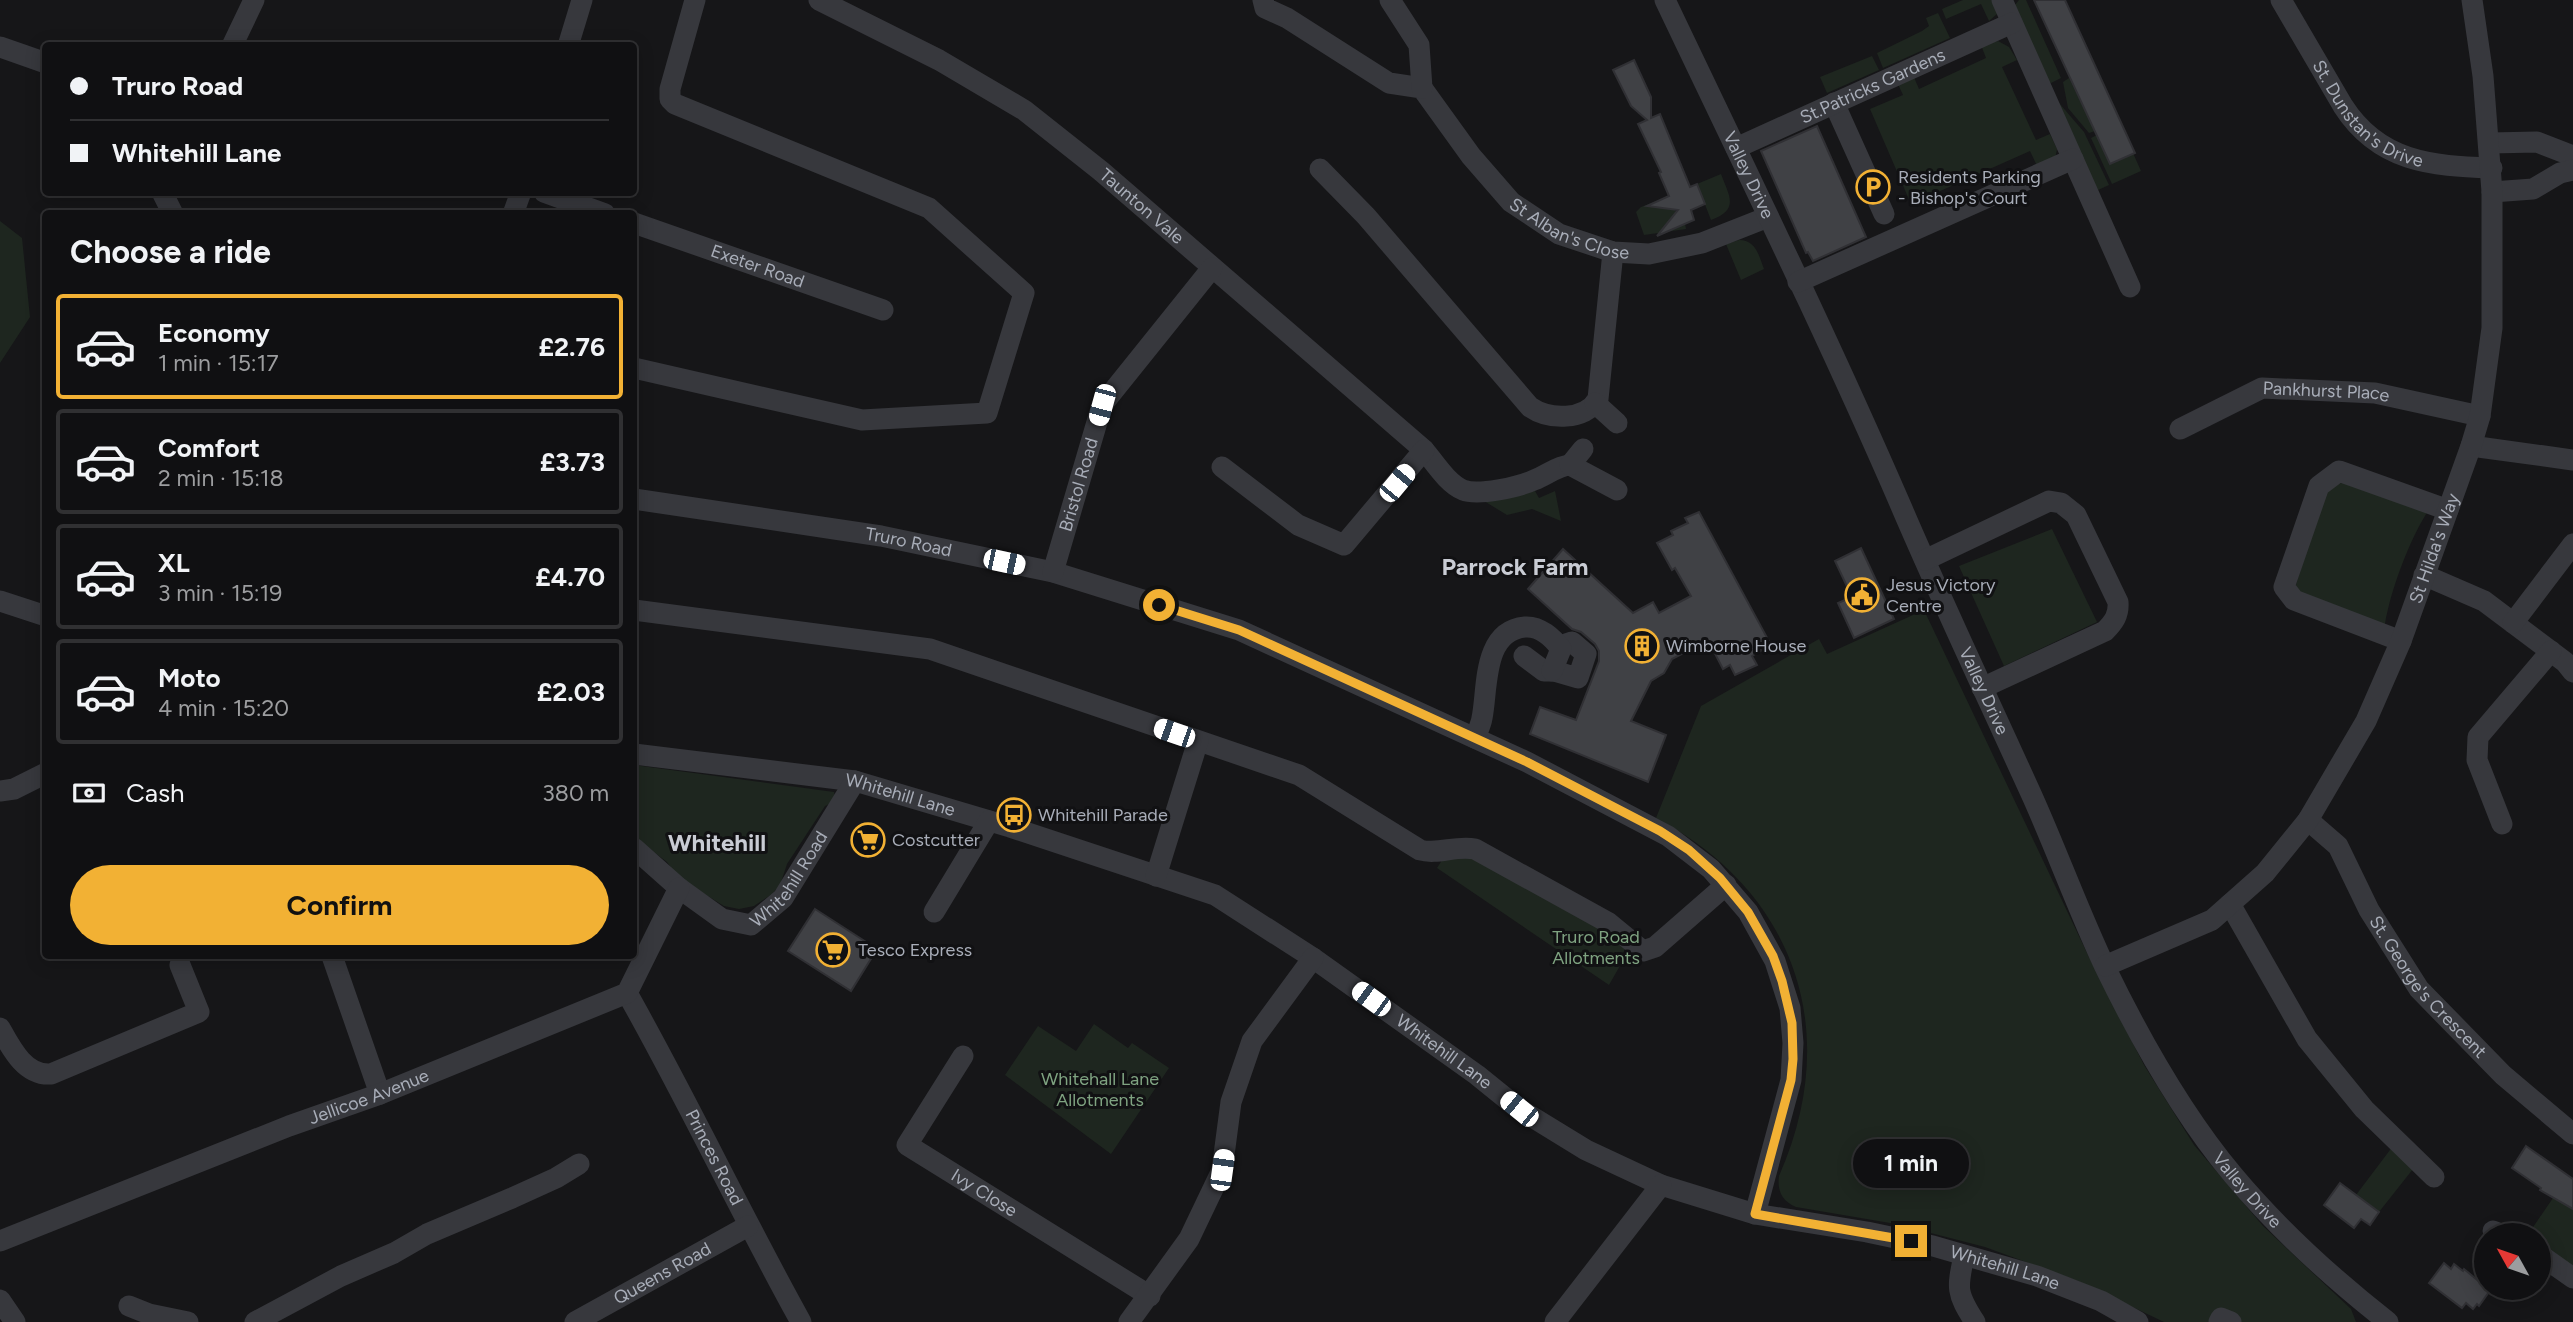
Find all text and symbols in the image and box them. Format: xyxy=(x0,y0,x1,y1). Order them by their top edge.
street label: St.Patricks Gardens xyxy=(1796,44,1949,129)
street label: St. Dunstan's Drive xyxy=(2308,56,2426,172)
text: Truro Road xyxy=(112,70,243,102)
street label: Valley Drive xyxy=(1718,128,1779,222)
text: Whitehill Lane xyxy=(112,137,281,169)
street label: Taunton Vale xyxy=(1095,164,1189,249)
place label: Residents Parking - Bishop's Court xyxy=(1898,166,2041,209)
parking icon: Residents Parking - Bishop's Court xyxy=(1854,168,1892,206)
street label: St Alban's Close xyxy=(1505,193,1630,264)
text: Choose a ride xyxy=(70,233,271,271)
street label: Exeter Road xyxy=(708,240,807,293)
icon: car xyxy=(74,315,137,378)
text: Economy xyxy=(158,317,270,349)
text: £2.76 xyxy=(538,331,605,363)
text: 1 min · 15:17 xyxy=(158,349,279,377)
street label: Pankhurst Place xyxy=(2262,377,2392,407)
car xyxy=(1087,382,1118,428)
icon: car xyxy=(74,430,137,493)
text: Comfort xyxy=(158,432,260,464)
street label: Bristol Road xyxy=(1054,435,1103,534)
text: £3.73 xyxy=(540,446,605,478)
car xyxy=(1376,460,1419,506)
text: 2 min · 15:18 xyxy=(158,464,284,492)
street label: St Hilda's Way xyxy=(2404,490,2464,606)
street label: Truro Road xyxy=(864,523,954,562)
icon: car xyxy=(74,545,137,608)
text: XL xyxy=(158,547,190,579)
car xyxy=(982,547,1027,577)
district label: Parrock Farm xyxy=(1442,552,1588,581)
text: £4.70 xyxy=(535,561,605,593)
place label: Jesus Victory Centre xyxy=(1886,574,1996,617)
public building icon: Jesus Victory Centre xyxy=(1843,576,1881,614)
text: 3 min · 15:19 xyxy=(158,579,282,607)
route start xyxy=(1143,589,1175,621)
building icon: Wimborne House xyxy=(1623,627,1661,665)
place label: Wimborne House xyxy=(1666,635,1807,657)
street label: Valley Drive xyxy=(1954,644,2014,738)
icon: car xyxy=(74,660,137,723)
text: Moto xyxy=(158,662,221,694)
text: £2.03 xyxy=(537,676,605,708)
text: 4 min · 15:20 xyxy=(158,694,289,722)
car xyxy=(1151,716,1198,750)
street label: Whitehill Lane xyxy=(845,769,958,821)
icon: cash xyxy=(70,774,108,812)
text: Cash xyxy=(126,777,185,809)
text: 380 m xyxy=(542,779,609,807)
bus stop icon: Whitehill Parade xyxy=(995,796,1033,834)
place label: Whitehill Parade xyxy=(1038,804,1168,826)
supermarket icon: Costcutter xyxy=(849,821,887,859)
street label: Whitehill Road xyxy=(745,827,832,932)
district label: Whitehill xyxy=(668,828,766,857)
place label: Costcutter xyxy=(892,829,980,851)
button: Confirm xyxy=(70,865,609,945)
street label: St. George's Crescent xyxy=(2364,912,2491,1063)
park label: Truro Road Allotments xyxy=(1552,926,1640,969)
supermarket icon: Tesco Express xyxy=(814,931,852,969)
place label: Tesco Express xyxy=(858,939,972,961)
car xyxy=(1348,978,1395,1020)
street label: Whitehill Lane xyxy=(1392,1010,1497,1094)
street label: Jellicoe Avenue xyxy=(306,1064,432,1129)
park label: Whitehall Lane Allotments xyxy=(1041,1068,1159,1111)
car xyxy=(1497,1088,1542,1130)
street label: Princes Road xyxy=(681,1106,748,1209)
callout: 1 min xyxy=(1853,1140,1969,1188)
car xyxy=(1209,1148,1236,1192)
street label: Valley Drive xyxy=(2208,1148,2287,1233)
text: 1 min xyxy=(1884,1149,1938,1177)
street label: Ivy Close xyxy=(947,1164,1021,1222)
north arrow xyxy=(2474,1223,2552,1300)
map controls xyxy=(2474,1223,2551,1300)
route end xyxy=(1895,1225,1927,1257)
street label: Queens Road xyxy=(610,1238,715,1309)
street label: Whitehill Lane xyxy=(1948,1241,2063,1295)

